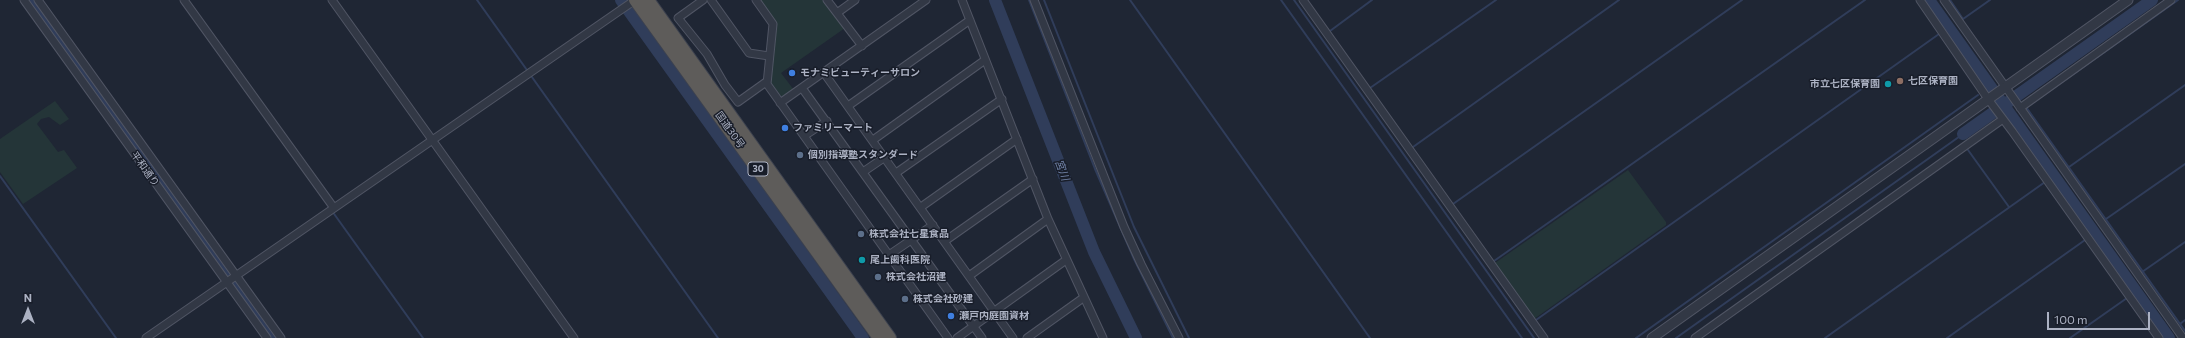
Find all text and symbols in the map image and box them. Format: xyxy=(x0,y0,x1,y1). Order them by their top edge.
place label: モナミビューティーサロン xyxy=(800,67,920,79)
marker: モナミビューティーサロン xyxy=(787,68,797,78)
place label: 七区保育園 xyxy=(1908,75,1958,87)
marker: 七区保育園 xyxy=(1895,76,1905,86)
place label: 市立七区保育園 xyxy=(1810,78,1880,90)
marker: 市立七区保育園 xyxy=(1883,79,1893,89)
street label: 国道30号 xyxy=(713,109,747,151)
place label: ファミリーマート xyxy=(793,122,873,134)
marker: ファミリーマート xyxy=(780,123,790,133)
street label: 平和通り xyxy=(128,149,162,189)
place label: 個別指導塾スタンダード xyxy=(808,149,918,161)
marker: 個別指導塾スタンダード xyxy=(795,150,805,160)
water label: 宮川 xyxy=(1052,157,1072,183)
road number: 30 xyxy=(748,162,768,176)
place label: 株式会社七星食品 xyxy=(869,228,949,240)
marker: 株式会社七星食品 xyxy=(856,229,866,239)
place label: 尾上歯科医院 xyxy=(870,254,930,266)
marker: 尾上歯科医院 xyxy=(857,255,867,265)
place label: 株式会社沼建 xyxy=(886,271,946,283)
marker: 株式会社沼建 xyxy=(873,272,883,282)
north arrow xyxy=(8,290,48,330)
text: N xyxy=(24,291,32,304)
place label: 株式会社砂建 xyxy=(913,293,973,305)
marker: 株式会社砂建 xyxy=(900,294,910,304)
scale bar xyxy=(2049,304,2152,330)
place label: 瀬戸内庭園資材 xyxy=(959,310,1029,322)
marker: 瀬戸内庭園資材 xyxy=(946,311,956,321)
text: 100 m xyxy=(2054,312,2088,326)

